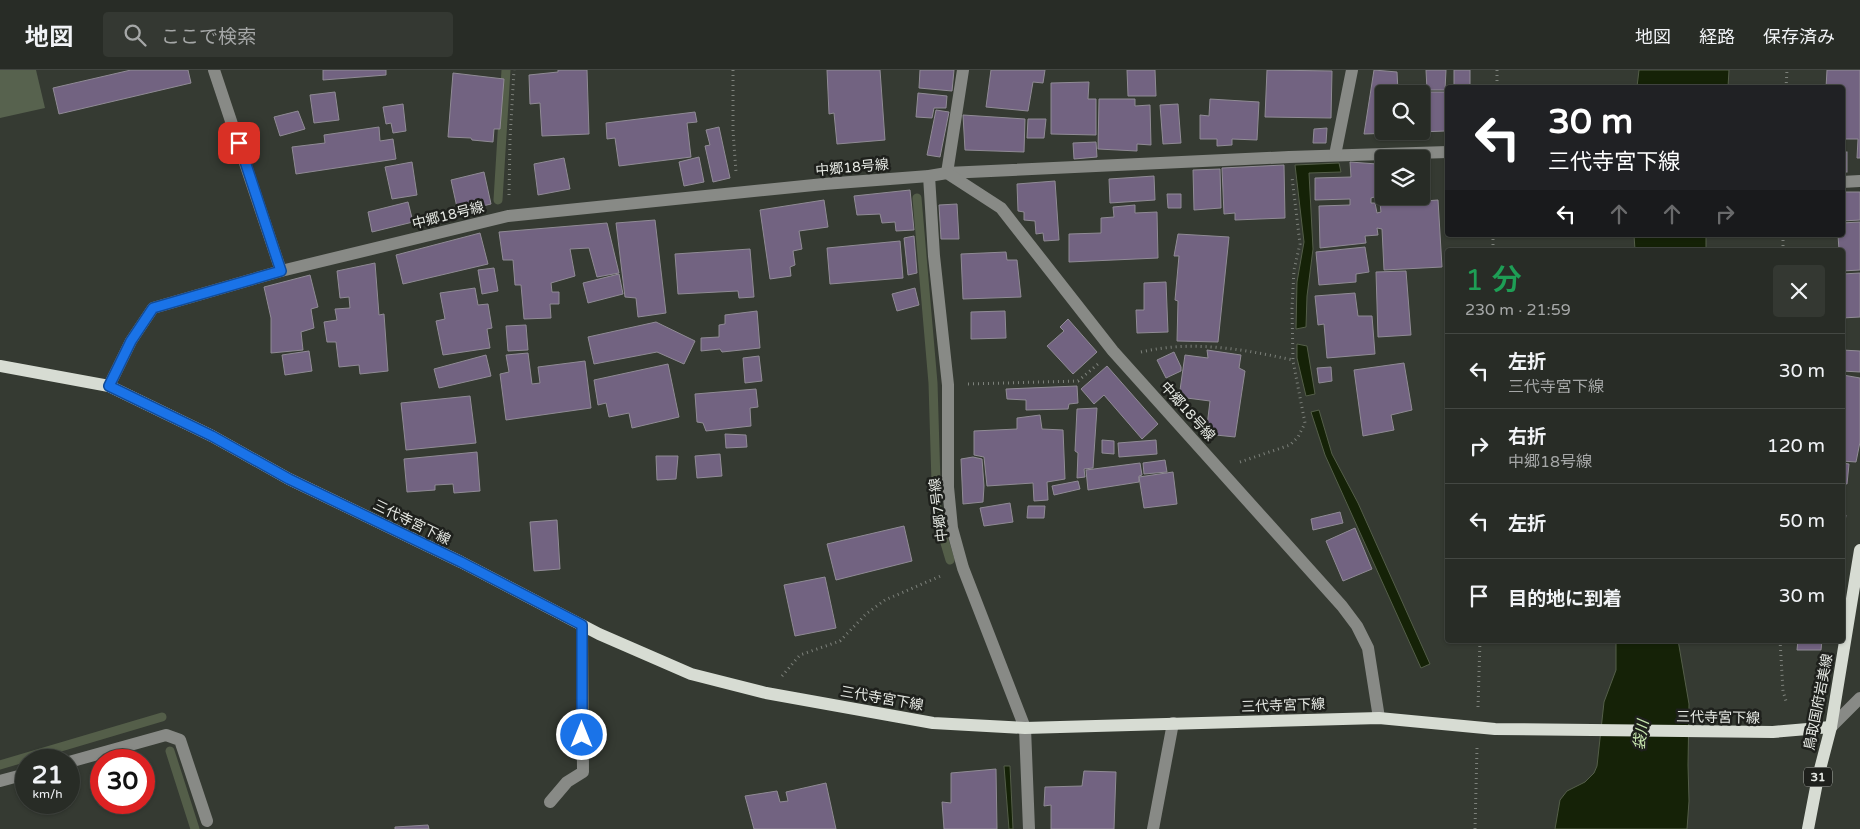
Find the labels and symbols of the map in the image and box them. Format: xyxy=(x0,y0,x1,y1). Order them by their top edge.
pin xyxy=(218,122,260,164)
street label: 中郷18号線 xyxy=(815,156,889,179)
street label: 中郷18号線 xyxy=(410,198,486,233)
street label: 中郷18号線 xyxy=(1157,378,1219,444)
street label: 中郷7号線 xyxy=(926,477,951,543)
street label: 三代寺宮下線 xyxy=(370,496,453,549)
street label: 鳥取国府岩美線 xyxy=(1801,652,1836,752)
street label: 三代寺宮下線 xyxy=(839,683,925,714)
street label: 三代寺宮下線 xyxy=(1241,696,1325,715)
position arrow xyxy=(555,708,607,760)
street label: 三代寺宮下線 xyxy=(1676,708,1760,727)
water label: 袋川 xyxy=(1630,717,1653,751)
speed limit sign: 30 xyxy=(90,749,155,814)
road number: 31 xyxy=(1804,768,1832,786)

